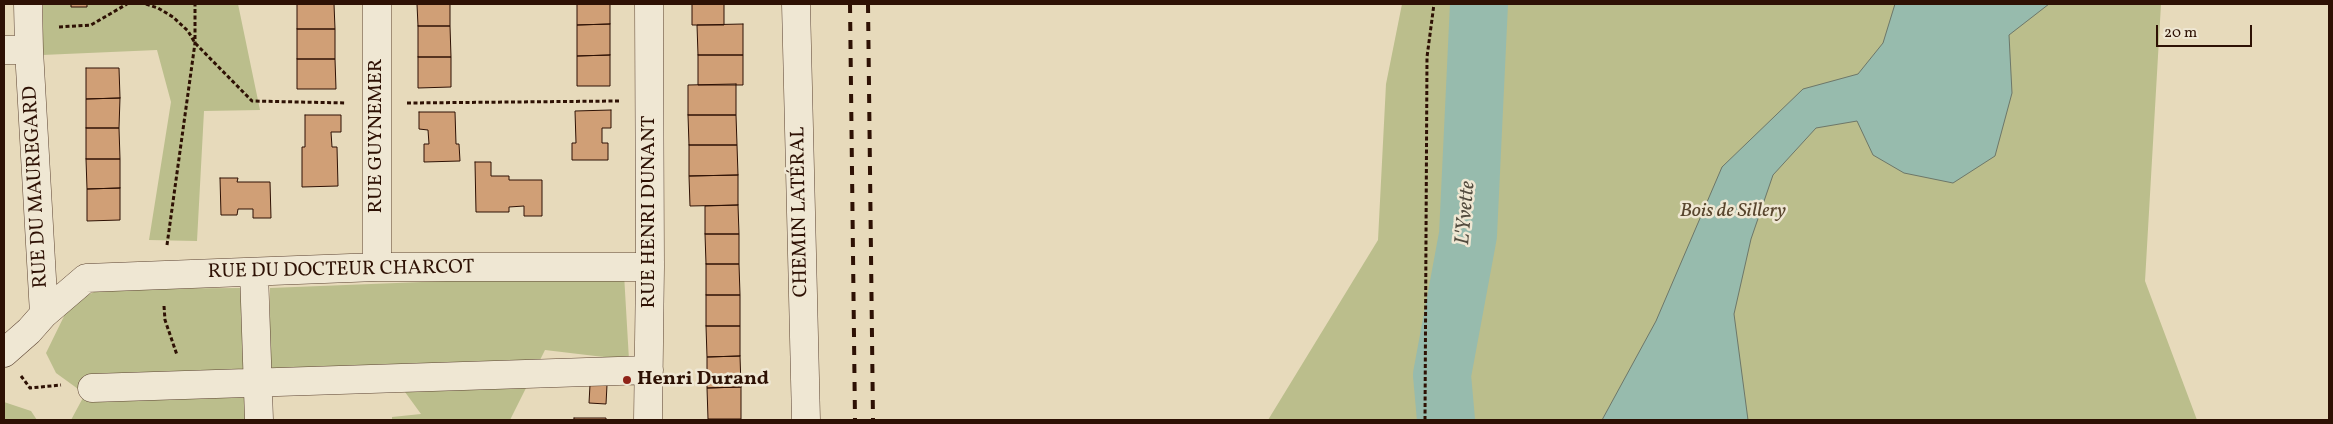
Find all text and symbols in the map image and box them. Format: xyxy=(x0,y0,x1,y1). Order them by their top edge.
scale bar xyxy=(2158,15,2254,47)
text: 20 m xyxy=(2164,23,2197,44)
street label: RUE GUYNEMER xyxy=(365,58,389,214)
street label: RUE DU MAUREGARD xyxy=(20,85,54,289)
street label: RUE HENRI DUNANT xyxy=(638,115,662,309)
street label: CHEMIN LATÉRAL xyxy=(788,126,814,298)
water label: L'Yvette xyxy=(1452,180,1482,246)
park label: Bois de Sillery xyxy=(1680,200,1786,224)
street label: RUE DU DOCTEUR CHARCOT xyxy=(207,257,475,285)
place label: Henri Durand xyxy=(637,368,769,392)
marker: Henri Durand xyxy=(621,374,633,386)

